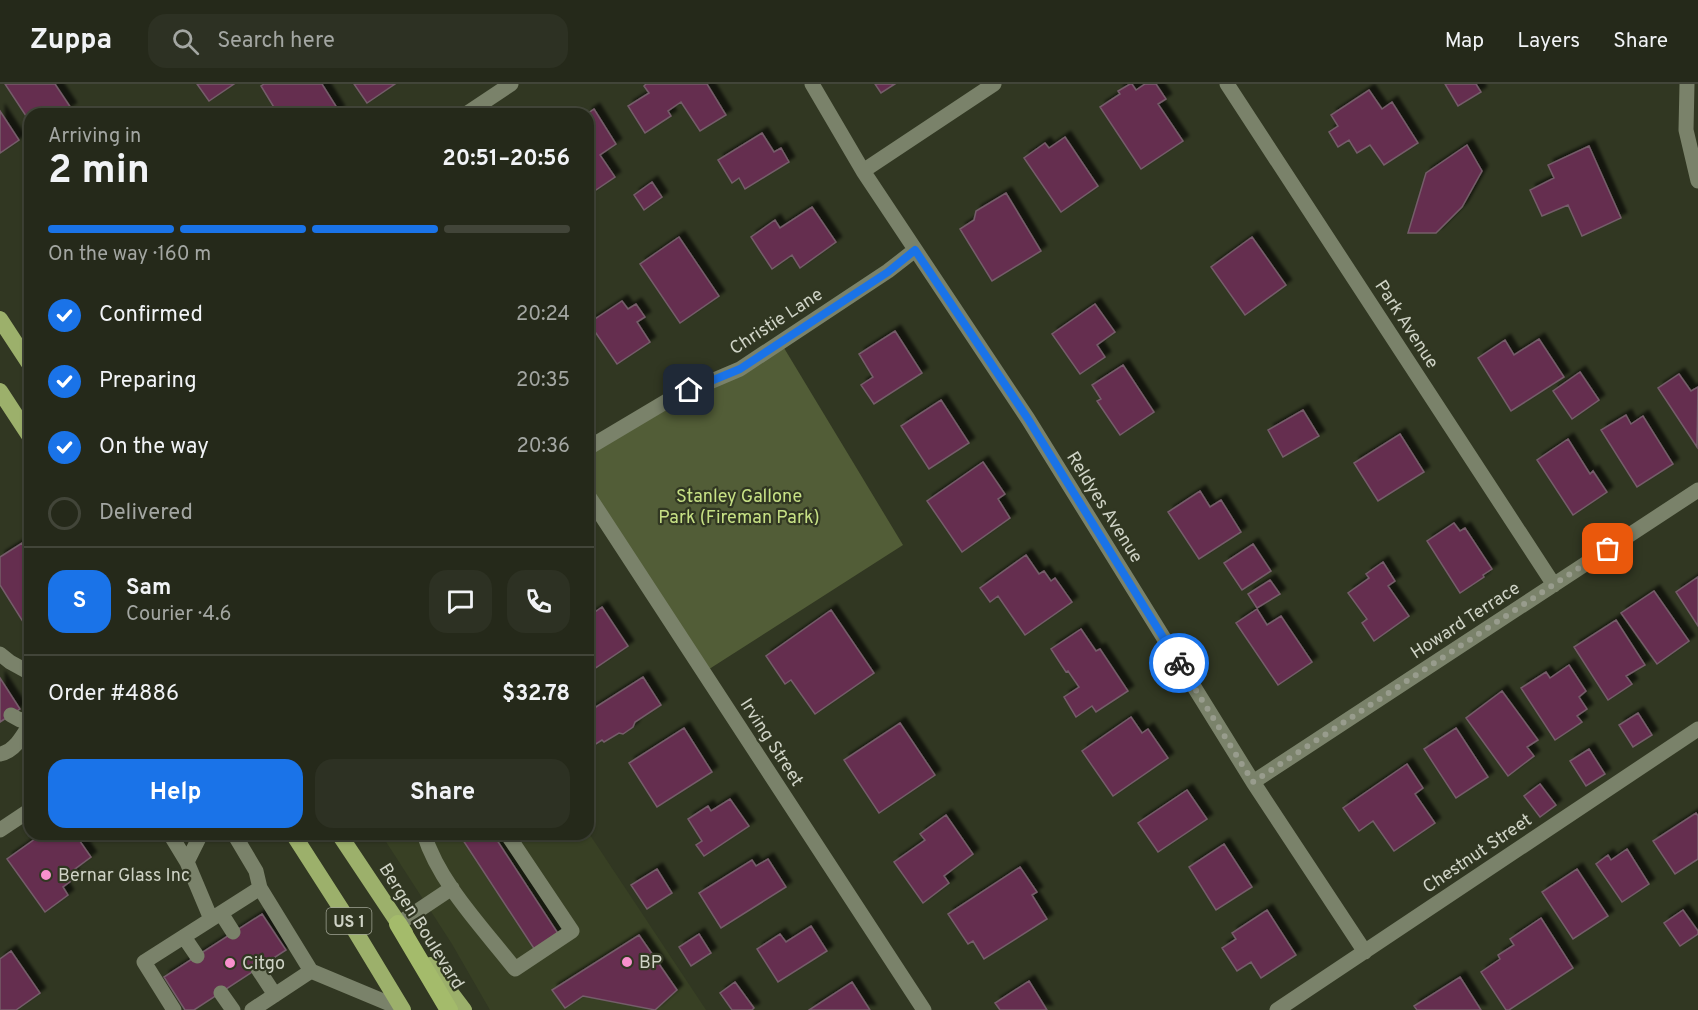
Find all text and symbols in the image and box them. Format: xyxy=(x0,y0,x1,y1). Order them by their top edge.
search box xyxy=(148,14,568,68)
text: Zuppa xyxy=(30,23,112,59)
icon: search xyxy=(169,25,202,58)
text: Search here xyxy=(217,28,335,55)
text: Map xyxy=(1445,28,1484,55)
text: Layers xyxy=(1517,28,1580,55)
text: Share xyxy=(1613,28,1668,55)
text: Arriving in xyxy=(48,124,141,150)
text: 20:51–20:56 xyxy=(442,146,570,173)
text: 2 min xyxy=(48,148,150,197)
text: On the way · 160 m xyxy=(48,242,211,268)
street label: Park Avenue xyxy=(1369,276,1443,373)
street label: Christie Lane xyxy=(726,284,828,361)
icon: check xyxy=(48,299,81,332)
text: Confirmed xyxy=(99,302,203,329)
text: 20:24 xyxy=(516,302,570,328)
pin xyxy=(663,364,714,415)
icon: check xyxy=(48,365,81,398)
text: Preparing xyxy=(99,368,197,395)
text: 20:35 xyxy=(516,368,570,394)
icon: home xyxy=(672,373,705,406)
icon: check xyxy=(48,431,81,464)
text: On the way xyxy=(99,434,209,461)
text: 20:36 xyxy=(516,434,570,460)
street label: Reldyes Avenue xyxy=(1060,448,1147,568)
park label: Stanley Gallone Park (Fireman Park) xyxy=(658,486,820,530)
text: Delivered xyxy=(99,500,193,527)
pin xyxy=(1582,523,1633,574)
icon: bag xyxy=(1591,532,1624,565)
button: chat xyxy=(429,570,492,633)
button: phone xyxy=(507,570,570,633)
text: Sam xyxy=(126,575,171,602)
street label: Howard Terrace xyxy=(1407,577,1525,665)
text: S xyxy=(73,588,86,615)
text: Courier · 4.6 xyxy=(126,602,231,628)
courier xyxy=(1149,633,1209,693)
icon: bike xyxy=(1163,647,1196,680)
text: Order #4886 xyxy=(48,681,179,708)
text: $32.78 xyxy=(502,681,570,708)
street label: Irving Street xyxy=(734,694,808,791)
button: Help xyxy=(48,759,303,828)
button: Share xyxy=(315,759,570,828)
street label: Chestnut Street xyxy=(1419,809,1537,899)
street label: Bergen Boulevard xyxy=(373,860,469,994)
place label: Bernar Glass Inc xyxy=(58,865,190,888)
marker: Bernar Glass Inc xyxy=(39,868,53,882)
road number: US 1 xyxy=(326,908,372,934)
place label: BP xyxy=(639,952,662,975)
place label: Citgo xyxy=(242,953,285,976)
marker: BP xyxy=(620,955,634,969)
marker: Citgo xyxy=(223,956,237,970)

